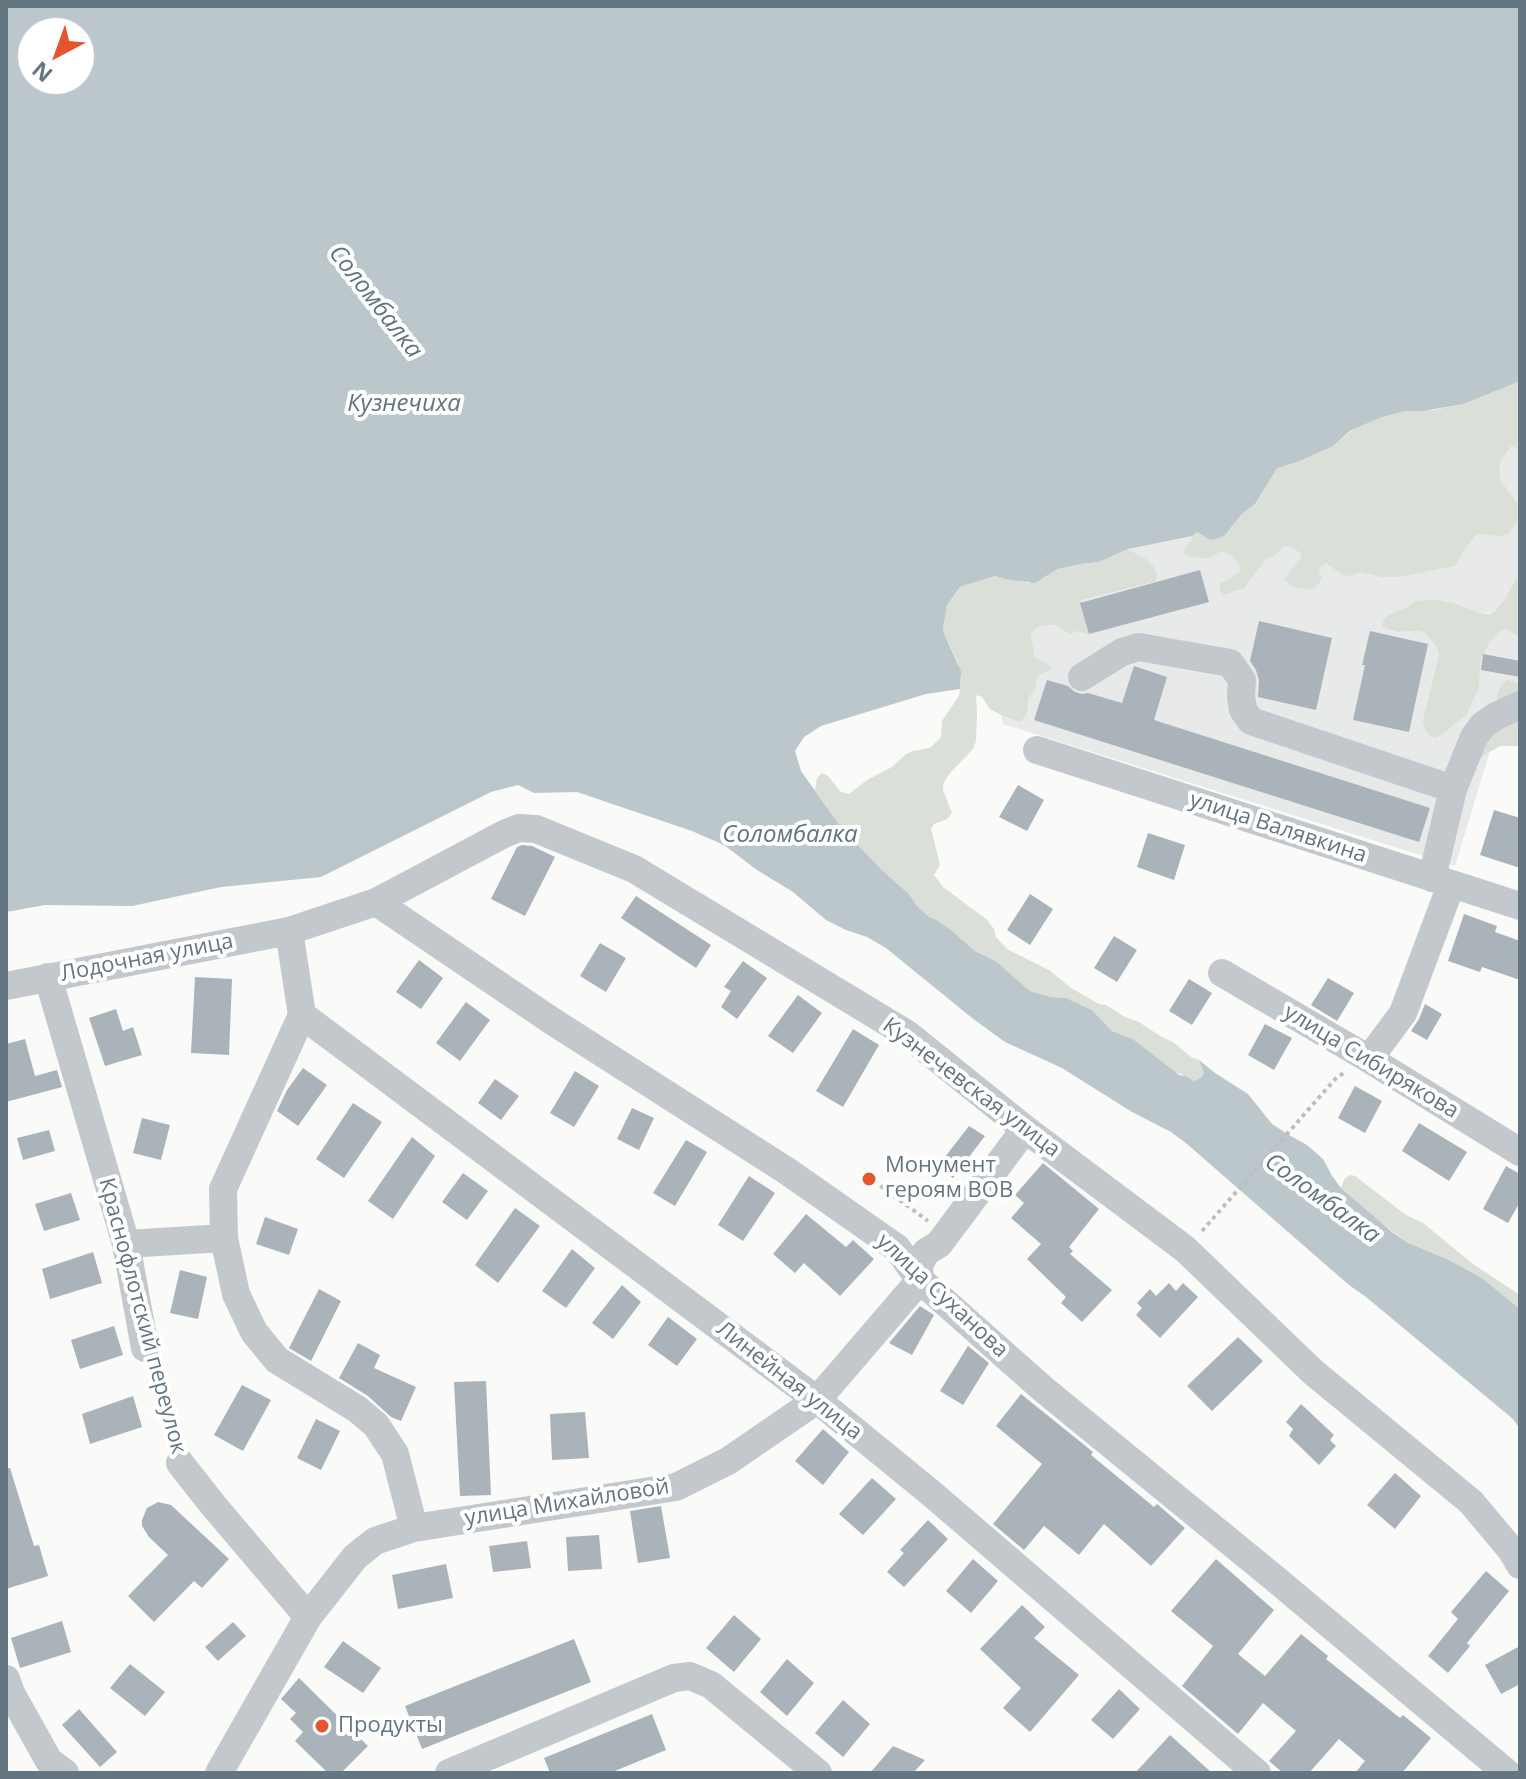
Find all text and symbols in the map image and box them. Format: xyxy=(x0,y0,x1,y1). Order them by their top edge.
north arrow xyxy=(16,16,96,96)
text: N xyxy=(25,55,58,90)
water label: Соломбалка xyxy=(322,240,428,364)
water label: Кузнечиха xyxy=(347,390,461,418)
street label: улица Валявкина xyxy=(1186,787,1370,869)
water label: Соломбалка xyxy=(722,821,858,849)
street label: Лодочная улица xyxy=(58,928,236,988)
street label: улица Сибирякова xyxy=(1279,999,1463,1125)
street label: Кузнечевская улица xyxy=(877,1013,1065,1163)
water label: Соломбалка xyxy=(1259,1148,1385,1250)
place label: Монумент героям ВОВ xyxy=(885,1153,1013,1204)
marker: Монумент героям ВОВ xyxy=(860,1170,878,1188)
street label: Краснофлотский переулок xyxy=(92,1175,192,1457)
street label: улица Суханова xyxy=(871,1228,1013,1364)
street label: Линейная улица xyxy=(711,1316,867,1446)
street label: улица Михайловой xyxy=(463,1474,671,1532)
place label: Продукты xyxy=(338,1713,443,1739)
marker: Продукты xyxy=(313,1717,331,1735)

